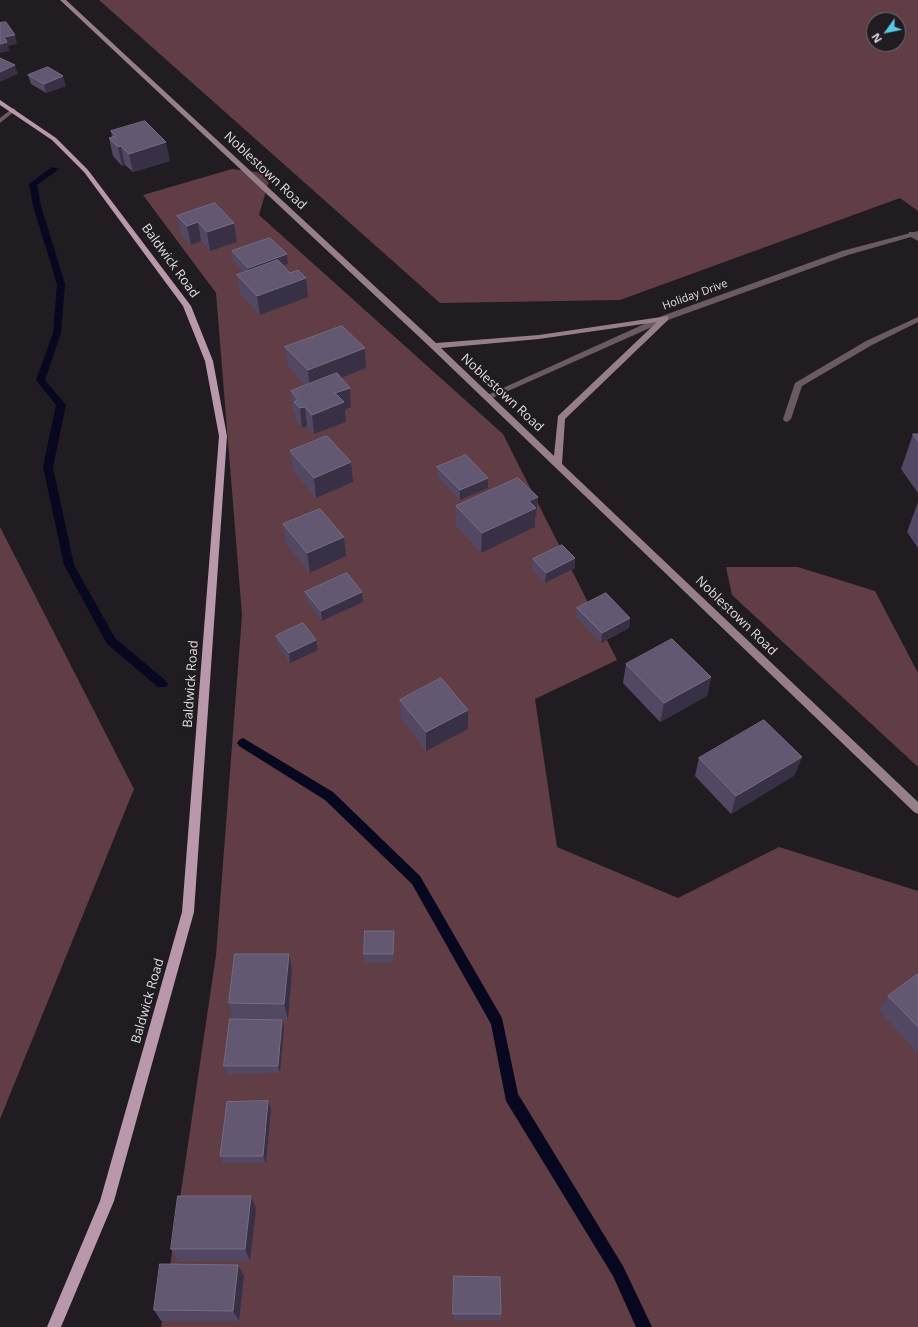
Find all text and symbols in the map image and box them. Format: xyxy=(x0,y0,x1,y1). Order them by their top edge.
north arrow xyxy=(866,12,906,52)
text: N xyxy=(868,30,885,46)
street label: Noblestown Road xyxy=(220,129,310,213)
street label: Baldwick Road xyxy=(138,221,202,301)
street label: Holiday Drive xyxy=(661,277,729,313)
street label: Noblestown Road xyxy=(457,351,547,435)
street label: Noblestown Road xyxy=(692,573,780,659)
street label: Baldwick Road xyxy=(180,640,202,728)
street label: Baldwick Road xyxy=(128,957,168,1045)

